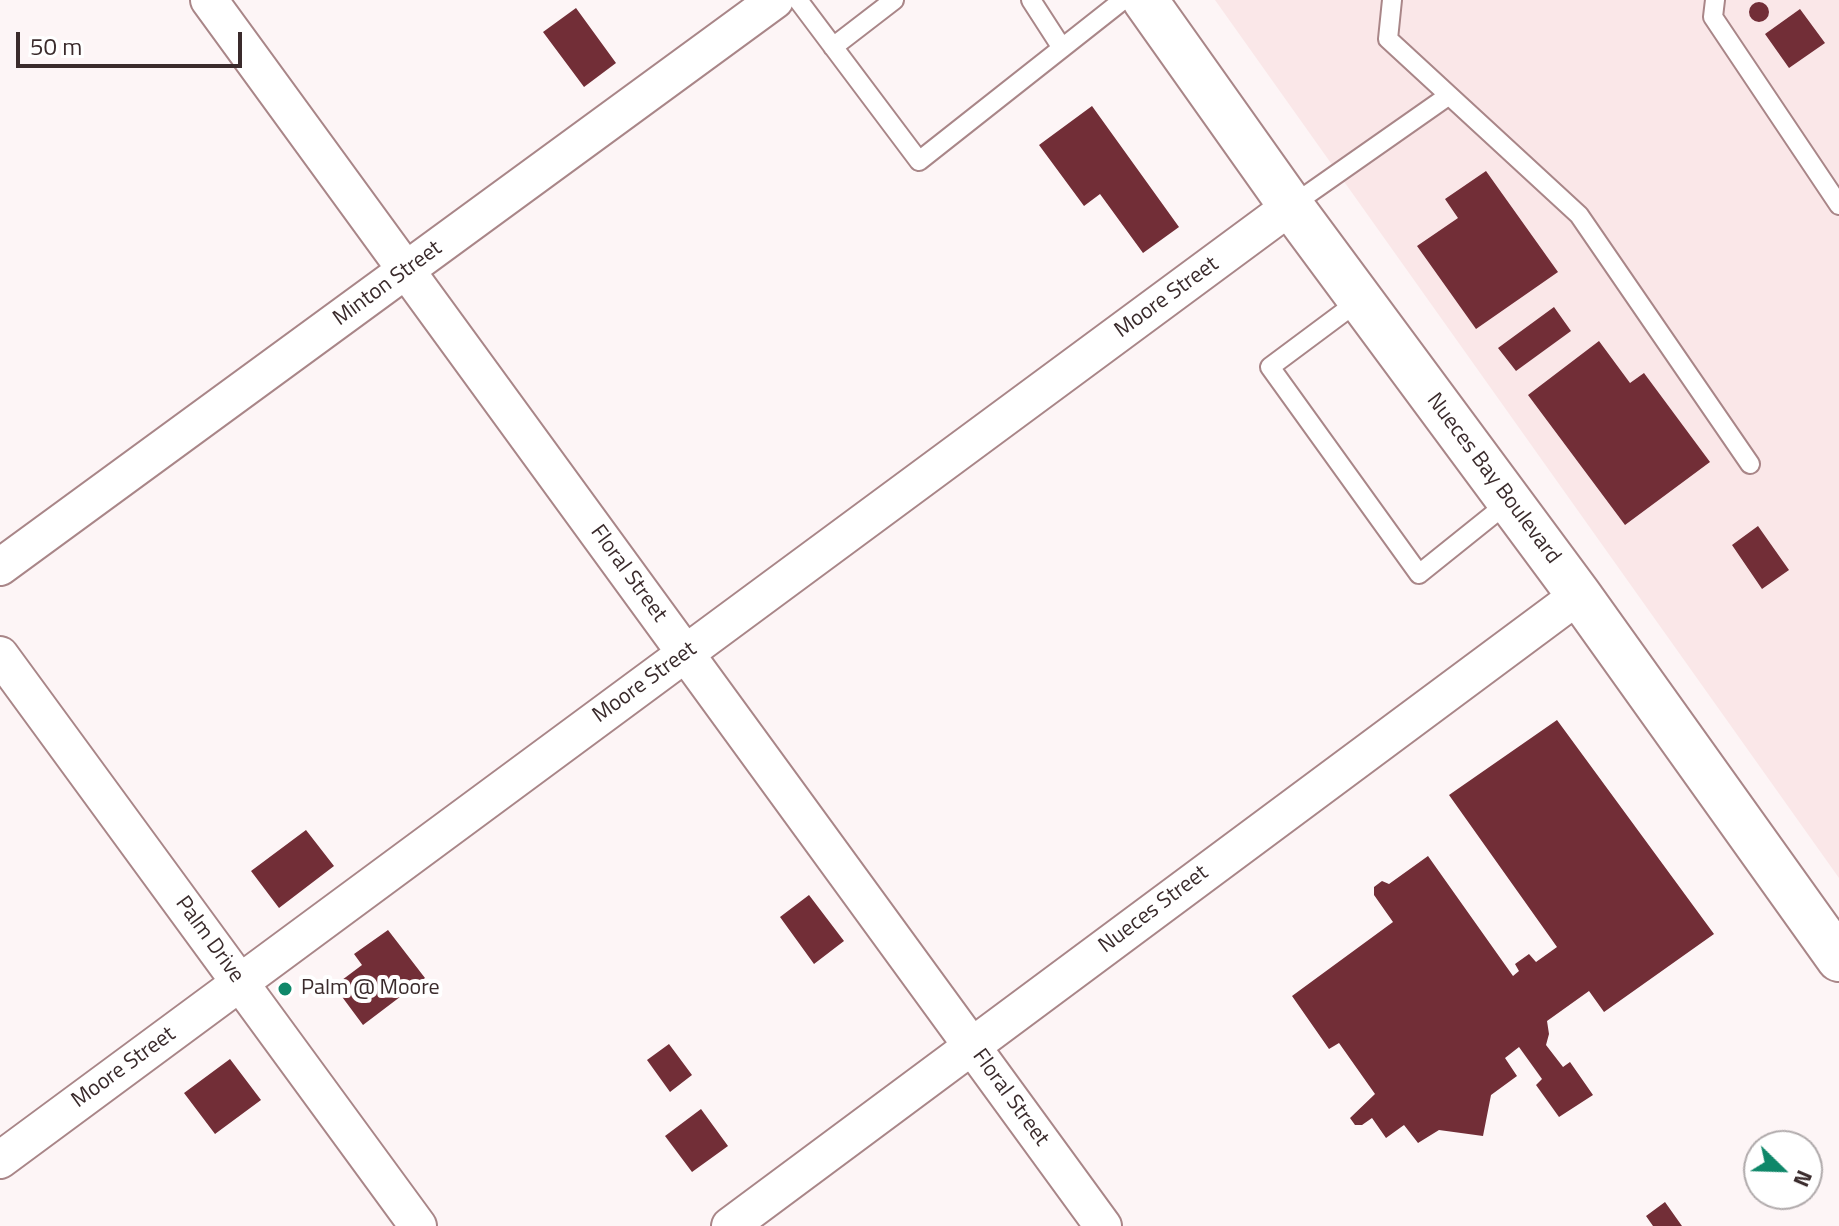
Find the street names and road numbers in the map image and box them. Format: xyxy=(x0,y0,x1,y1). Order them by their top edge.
street label: Minton Street xyxy=(329,236,447,332)
street label: Moore Street xyxy=(1110,252,1224,344)
street label: Nueces Bay Boulevard xyxy=(1420,389,1566,569)
street label: Floral Street xyxy=(584,520,672,628)
street label: Moore Street xyxy=(588,637,702,729)
street label: Nueces Street xyxy=(1094,860,1214,960)
street label: Palm Drive xyxy=(169,892,249,988)
street label: Moore Street xyxy=(67,1022,181,1114)
street label: Floral Street xyxy=(966,1044,1054,1152)

